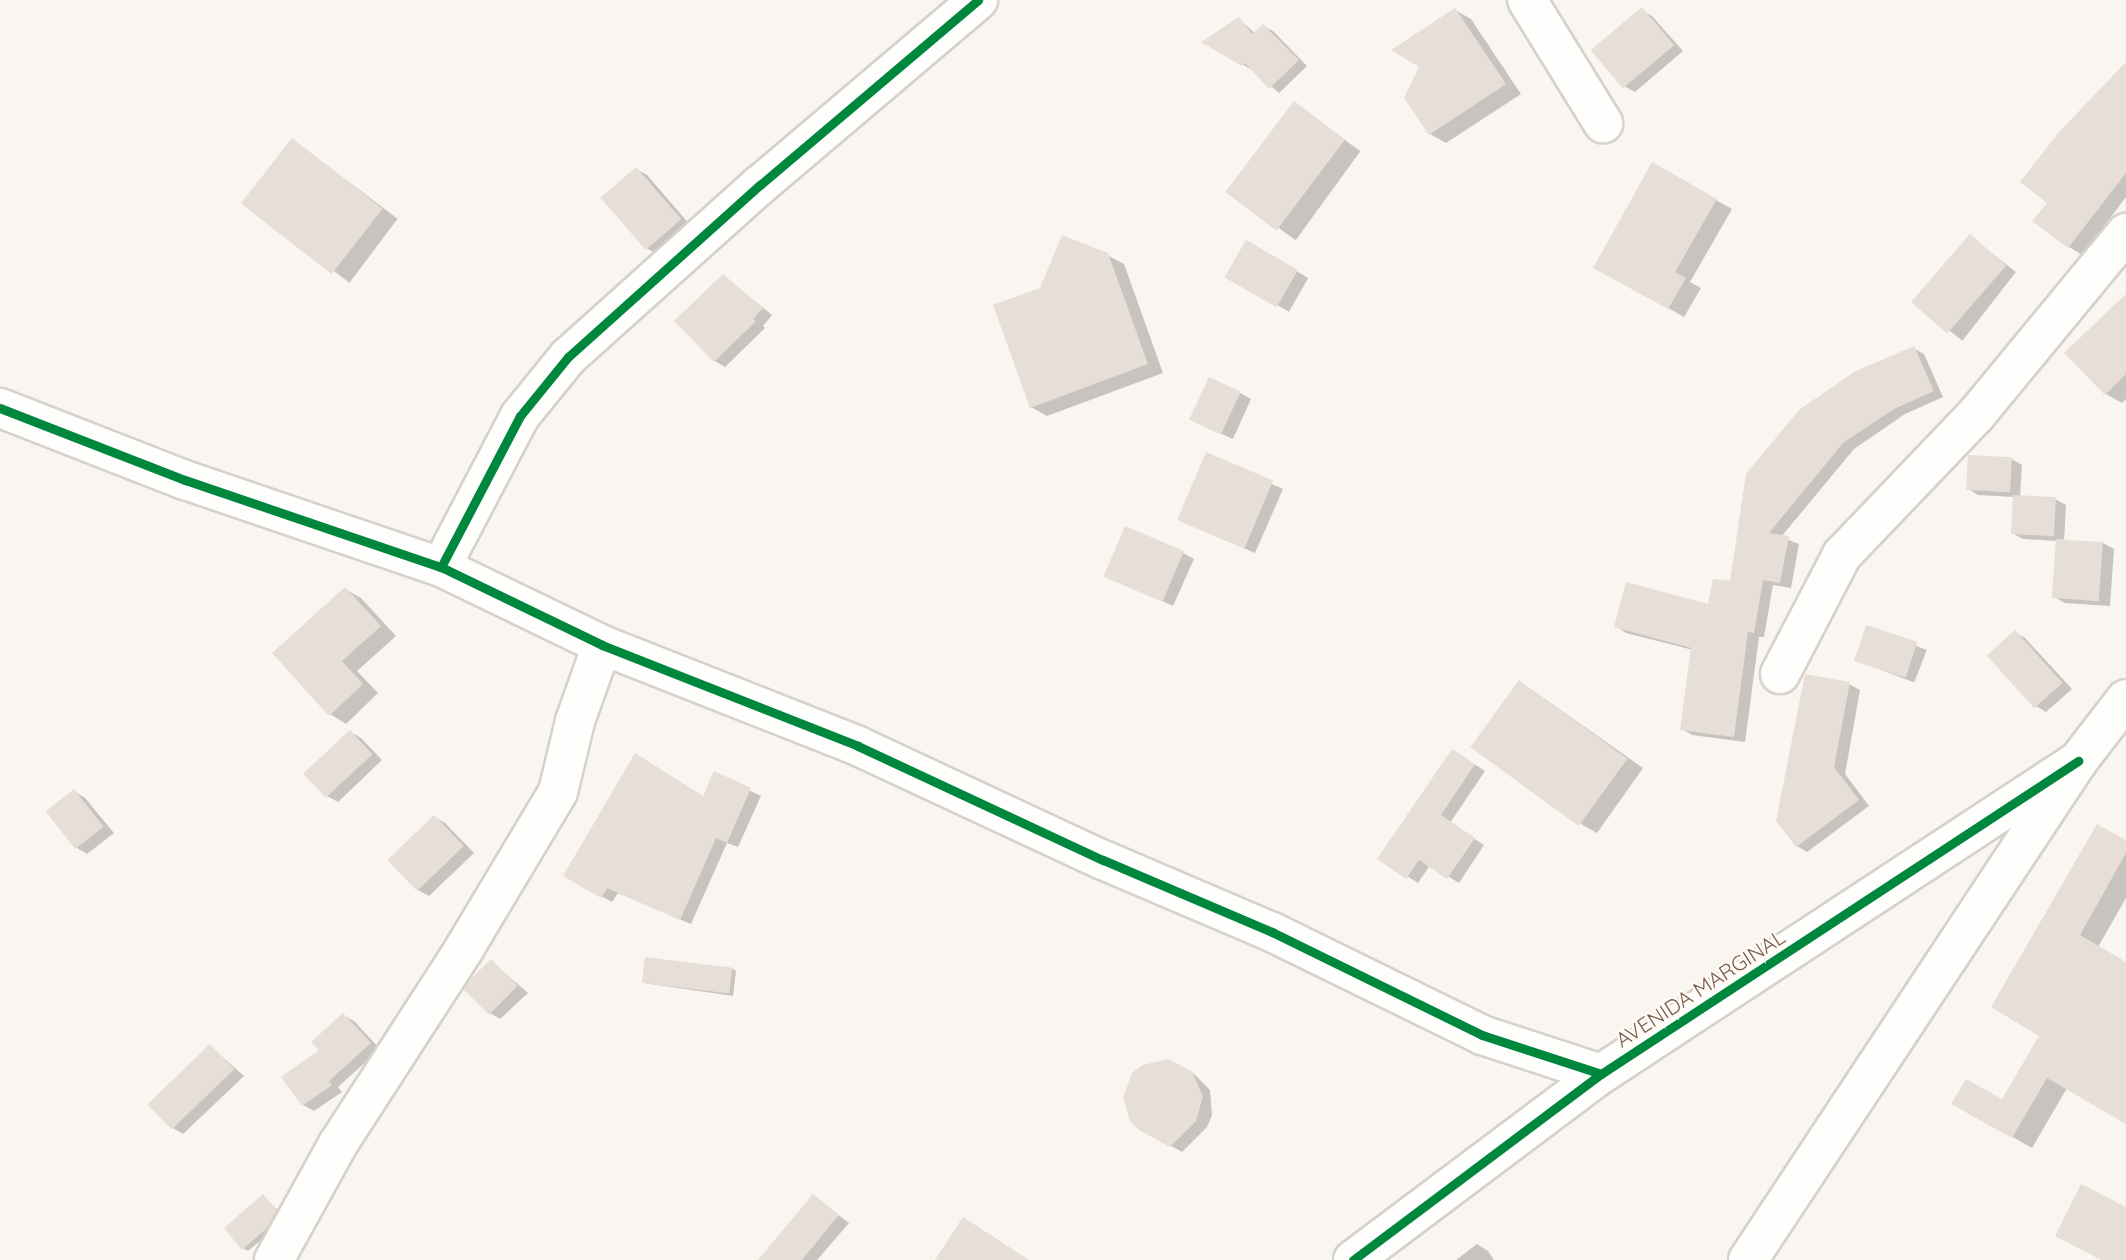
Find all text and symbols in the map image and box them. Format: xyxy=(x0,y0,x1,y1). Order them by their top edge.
street label: AVENIDA MARGINAL xyxy=(1610,924,1790,1052)

